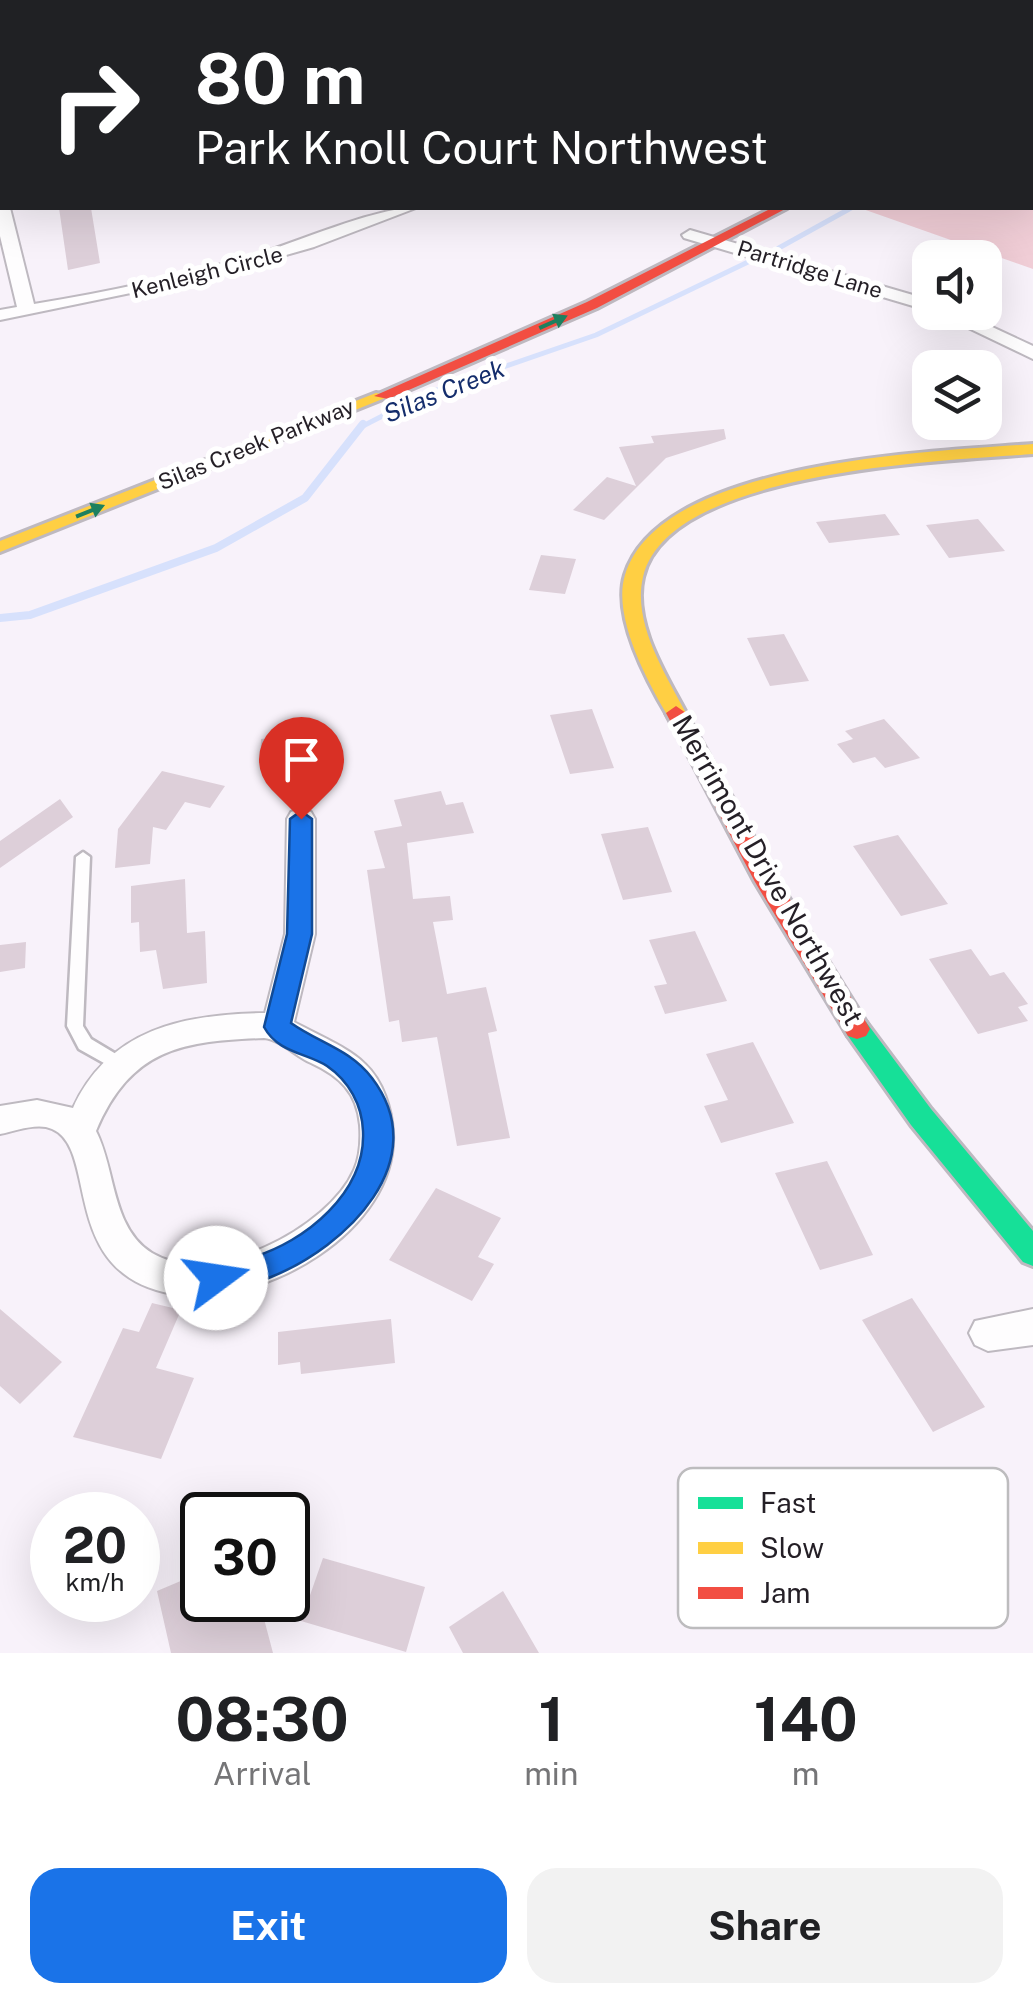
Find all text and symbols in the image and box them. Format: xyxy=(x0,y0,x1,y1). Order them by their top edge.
text: 80 m xyxy=(195,37,365,120)
icon: right xyxy=(30,40,160,170)
text: Park Knoll Court Northwest xyxy=(195,121,768,174)
street label: Partridge Lane xyxy=(734,235,886,303)
map controls xyxy=(912,240,1002,440)
button: sound xyxy=(912,240,1002,330)
street label: Kenleigh Circle xyxy=(129,241,285,303)
one-way arrow xyxy=(538,314,568,330)
button: layers xyxy=(912,350,1002,440)
water label: Silas Creek xyxy=(379,353,509,429)
street label: Silas Creek Parkway xyxy=(154,393,358,495)
one-way arrow xyxy=(76,502,106,518)
street label: Merrimont Drive Northwest xyxy=(666,709,871,1031)
pin xyxy=(259,717,344,820)
icon: arrive xyxy=(274,732,329,787)
position arrow xyxy=(164,1226,268,1330)
legend xyxy=(678,1468,1008,1628)
text: Fast xyxy=(760,1486,816,1519)
speed limit sign: 30 xyxy=(180,1492,310,1622)
text: 20 xyxy=(63,1515,127,1574)
text: Slow xyxy=(760,1531,824,1564)
text: km/h xyxy=(66,1567,124,1597)
text: Jam xyxy=(760,1576,811,1609)
text: 08:30 xyxy=(175,1684,349,1755)
text: 1 xyxy=(538,1684,564,1755)
text: 140 xyxy=(754,1684,858,1755)
text: Arrival xyxy=(213,1755,311,1792)
text: min xyxy=(524,1755,578,1792)
text: m xyxy=(792,1755,820,1792)
button: Exit xyxy=(30,1868,507,1983)
button: Share xyxy=(527,1868,1003,1983)

